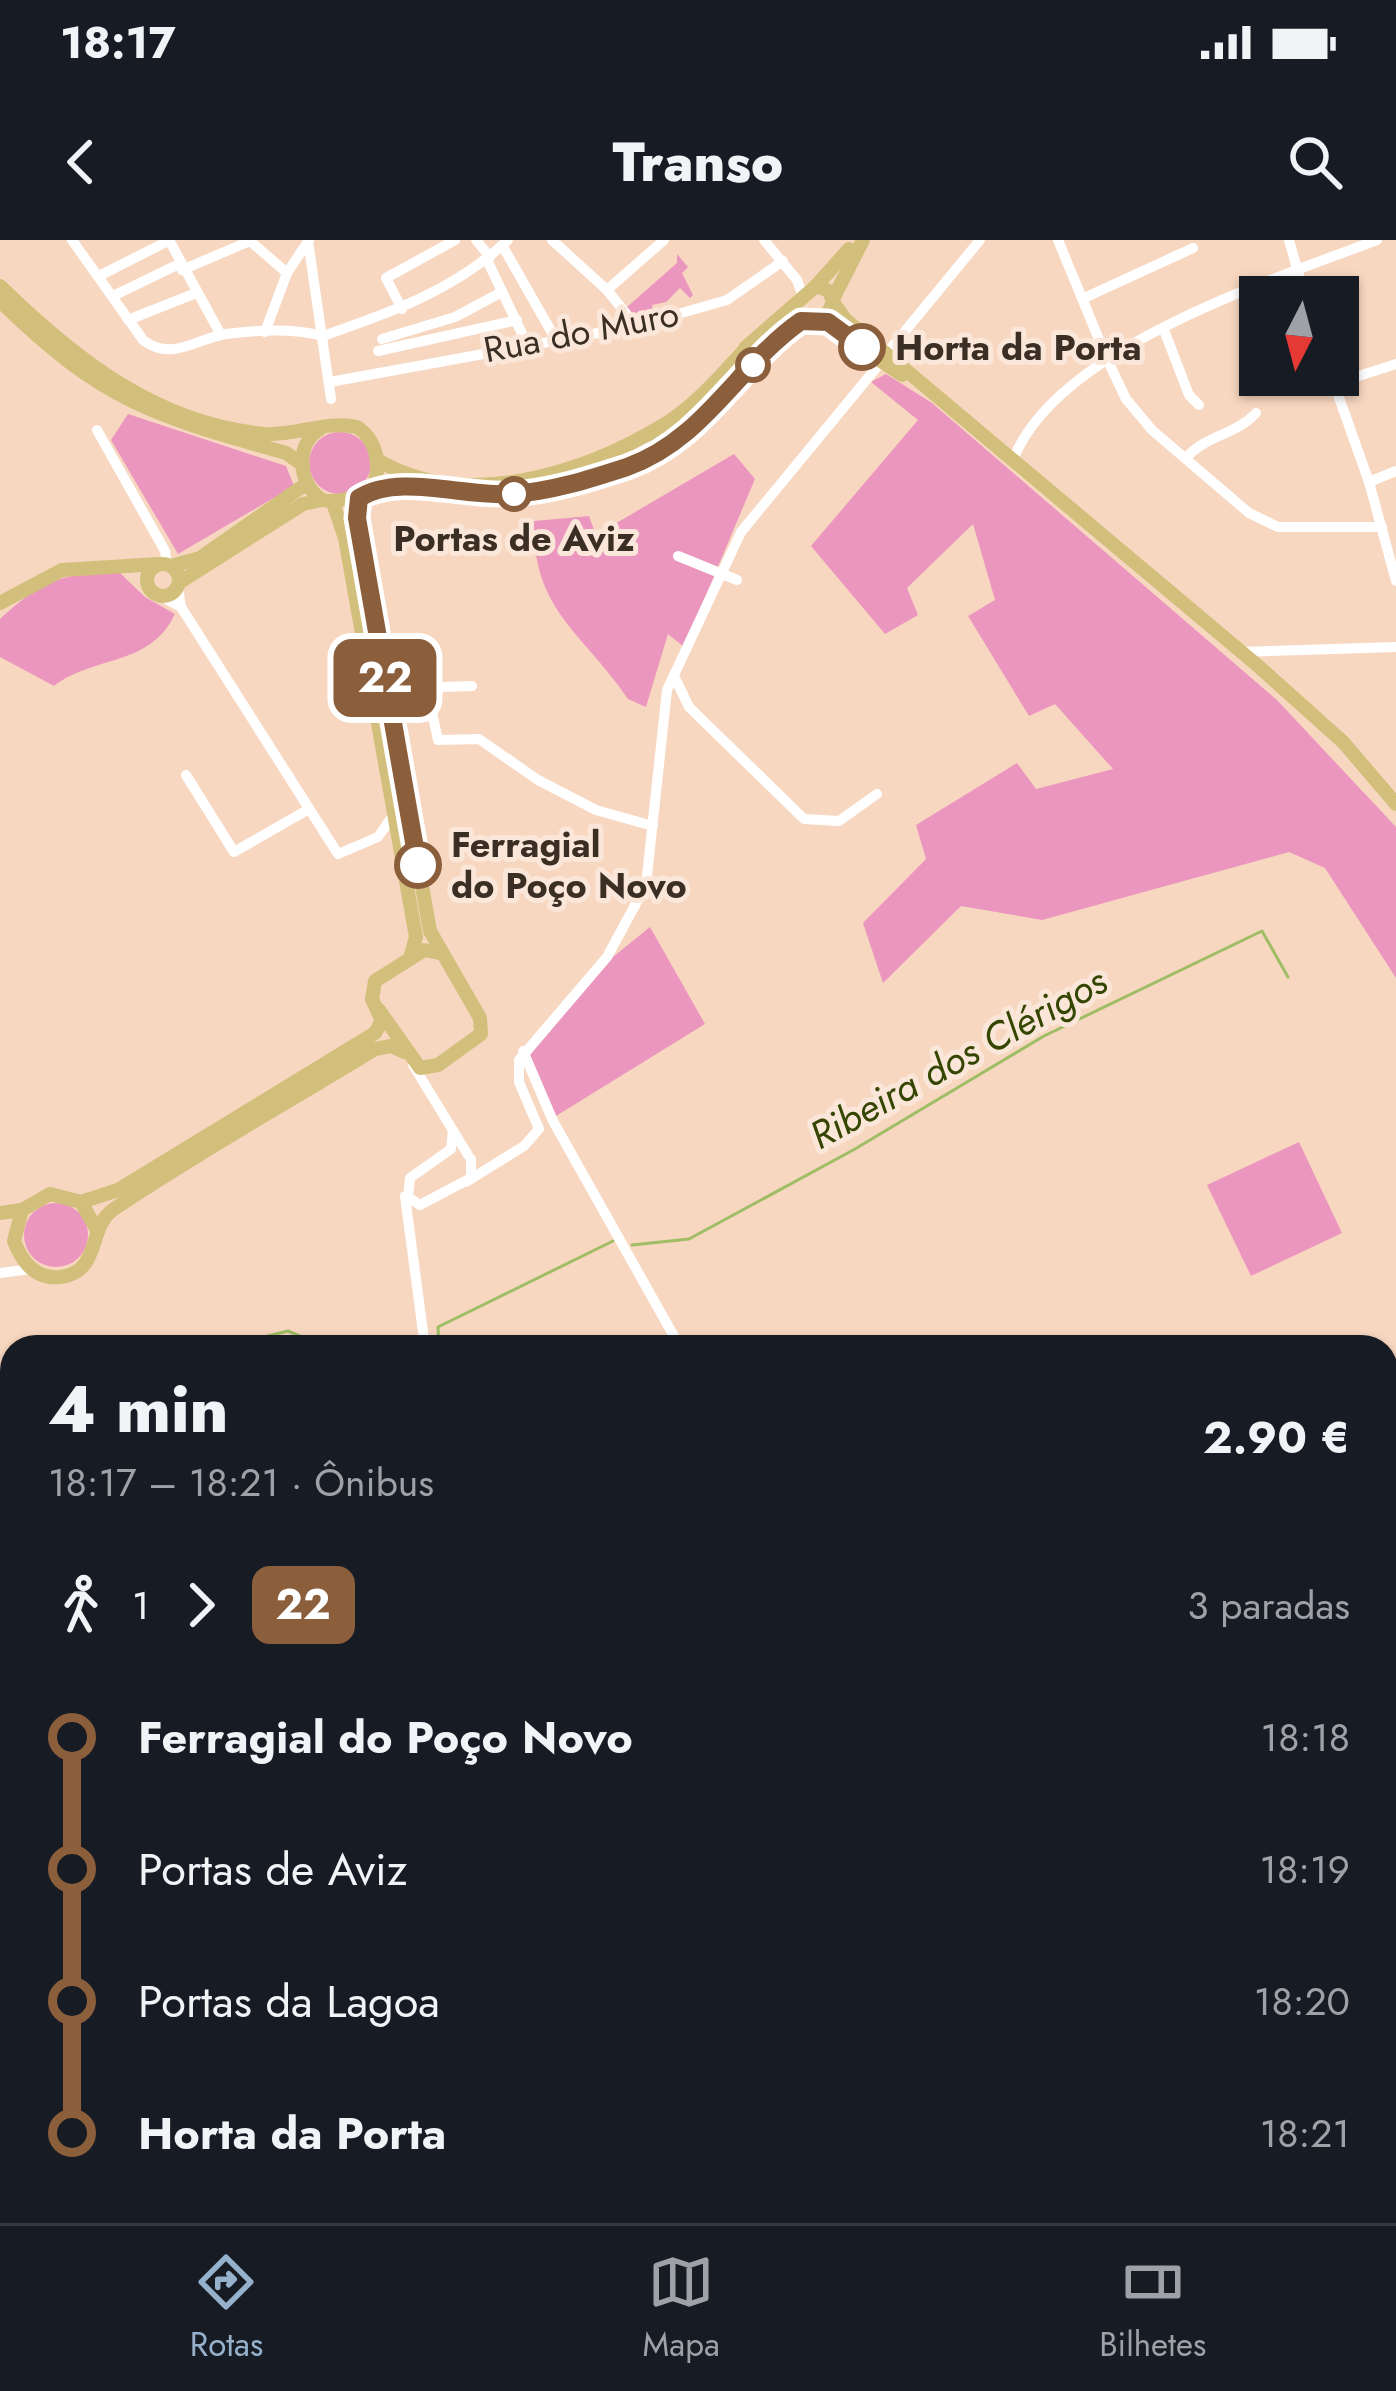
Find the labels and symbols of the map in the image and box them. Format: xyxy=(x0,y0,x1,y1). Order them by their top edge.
north arrow xyxy=(1239,276,1359,396)
street label: Rua do Muro xyxy=(479,287,683,375)
place label: Horta da Porta xyxy=(895,321,1142,373)
marker: Horta da Porta xyxy=(840,325,884,369)
unlabelled marker xyxy=(737,349,769,381)
marker: Portas de Aviz xyxy=(498,478,530,510)
place label: Portas de Aviz xyxy=(393,512,635,564)
line badge: 22 xyxy=(331,639,439,717)
place label: Ferragial do Poço Novo xyxy=(451,818,687,911)
marker: Ferragial do Poço Novo xyxy=(396,843,440,887)
water label: Ribeira dos Clérigos xyxy=(799,952,1118,1163)

